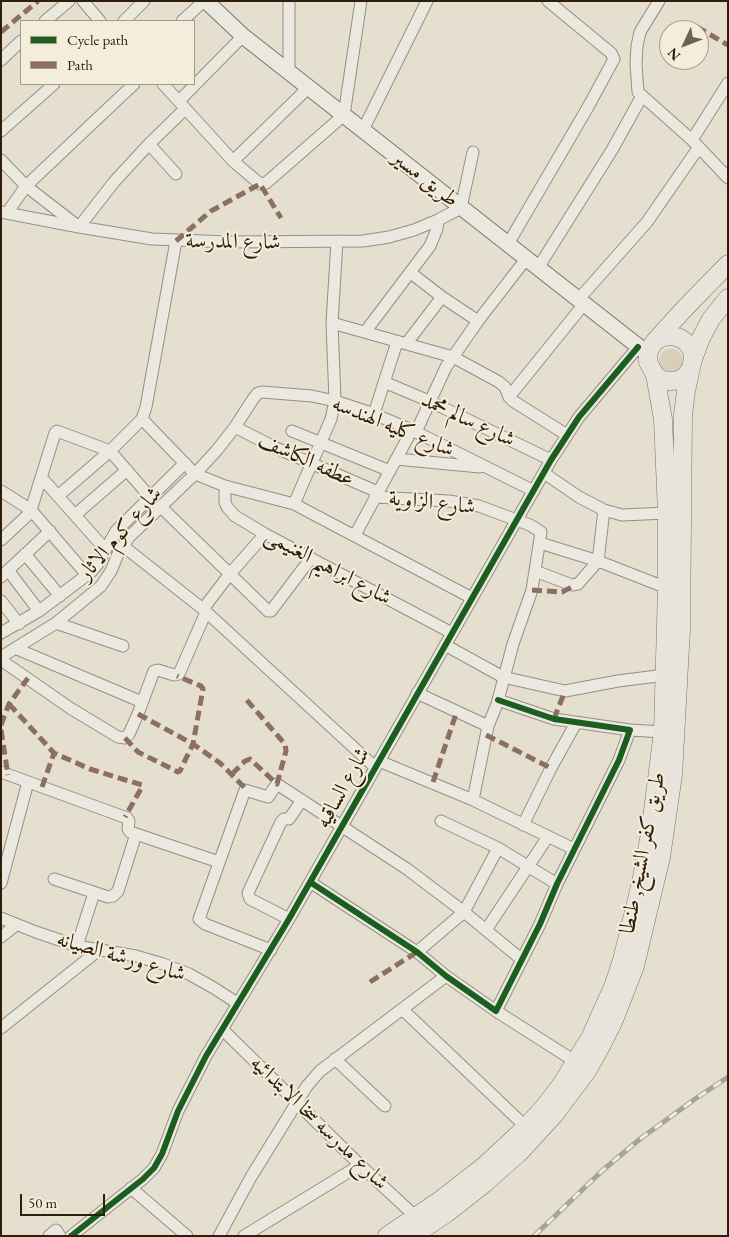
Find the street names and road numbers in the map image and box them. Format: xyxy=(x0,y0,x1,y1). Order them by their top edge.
street label: طريق مسير xyxy=(386,145,464,213)
street label: شارع المدرسة xyxy=(185,228,281,256)
street label: شارع سالم محمد xyxy=(417,387,519,453)
street label: شارع كليه الهندسه xyxy=(328,391,458,463)
street label: عطفه الكاشف xyxy=(254,427,358,493)
street label: شارع كوم الاثار xyxy=(72,482,168,586)
street label: شارع الزاوية xyxy=(387,485,477,521)
street label: شارع ابراهيم الغنيمى xyxy=(260,523,396,611)
street label: شارع الساقيه xyxy=(310,743,376,833)
street label: طريق كفر الشيخ, طنطا xyxy=(614,770,672,936)
street label: شارع ورشة الصيانه xyxy=(54,926,188,988)
street label: شارع مدرسه سخا الابتدائيه xyxy=(244,1050,394,1196)

